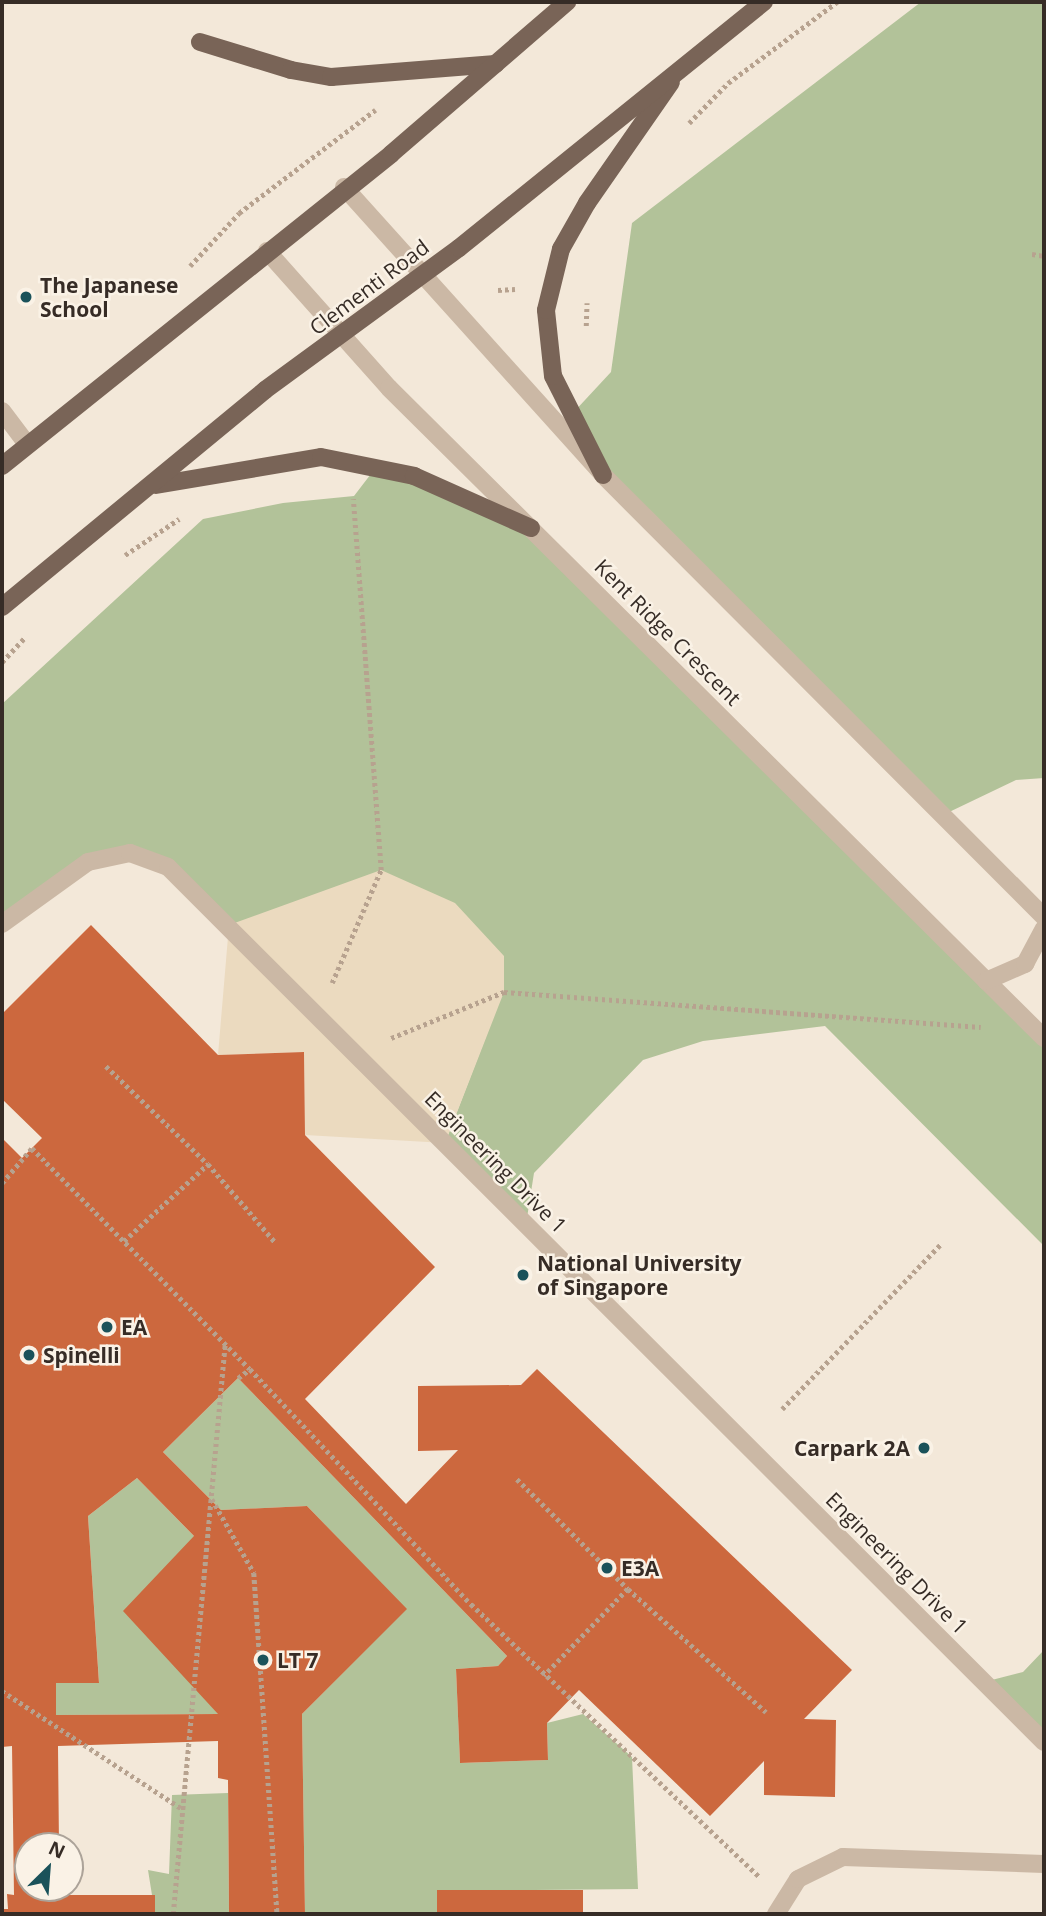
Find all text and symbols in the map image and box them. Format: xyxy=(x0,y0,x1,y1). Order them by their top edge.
street label: Clementi Road xyxy=(304,234,434,340)
place label: The Japanese School xyxy=(40,272,178,322)
marker: The Japanese School xyxy=(18,289,34,305)
street label: Kent Ridge Crescent xyxy=(590,554,746,710)
street label: Engineering Drive 1 xyxy=(420,1086,572,1238)
place label: National University of Singapore xyxy=(537,1250,742,1300)
marker: National University of Singapore xyxy=(515,1267,531,1283)
place label: EA xyxy=(121,1314,147,1340)
marker: EA xyxy=(99,1319,115,1335)
place label: Spinelli xyxy=(43,1342,120,1368)
marker: Spinelli xyxy=(21,1347,37,1363)
place label: Carpark 2A xyxy=(794,1435,910,1461)
marker: Carpark 2A xyxy=(916,1440,932,1456)
street label: Engineering Drive 1 xyxy=(821,1487,973,1639)
place label: E3A xyxy=(621,1555,659,1581)
marker: E3A xyxy=(599,1560,615,1576)
place label: LT 7 xyxy=(277,1647,318,1673)
marker: LT 7 xyxy=(255,1652,271,1668)
north arrow xyxy=(14,1832,84,1902)
text: N xyxy=(45,1835,70,1865)

